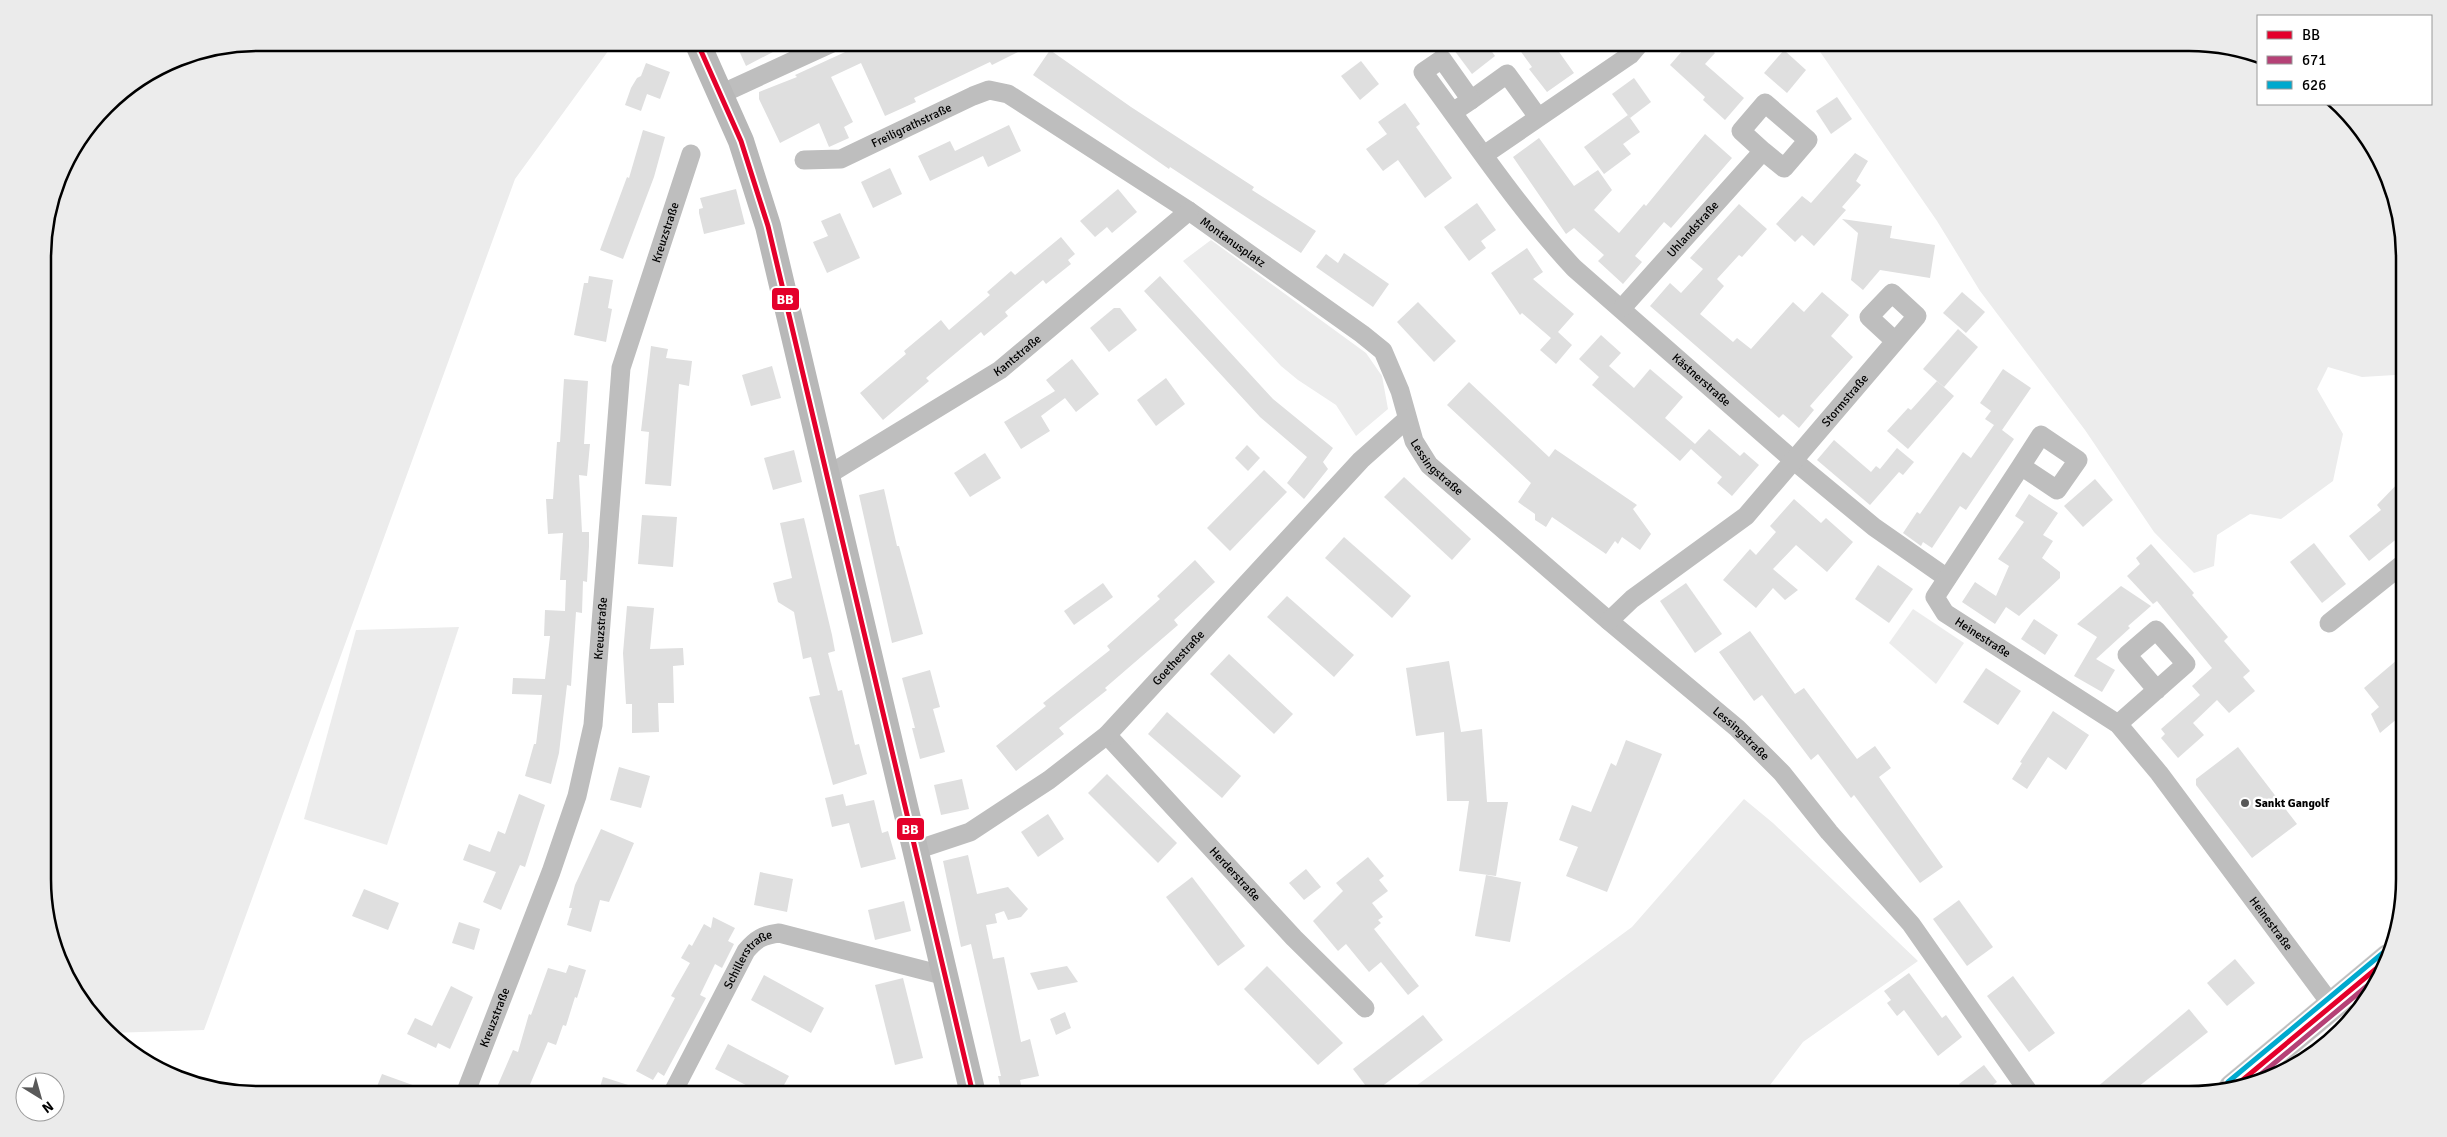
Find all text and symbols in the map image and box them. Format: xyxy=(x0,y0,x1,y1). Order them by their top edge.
legend xyxy=(2257,15,2432,105)
text: BB xyxy=(2302,26,2320,44)
text: 671 xyxy=(2302,51,2326,69)
text: 626 xyxy=(2302,76,2326,94)
street label: Freiligrathstraße xyxy=(869,100,954,151)
street label: Uhlandstraße xyxy=(1664,198,1722,260)
street label: Kreuzstraße xyxy=(648,200,682,265)
street label: Montanusplatz xyxy=(1197,214,1268,270)
line badge: BB xyxy=(771,287,800,311)
text: BB xyxy=(776,291,794,308)
street label: Kantstraße xyxy=(991,331,1044,380)
street label: Kästnerstraße xyxy=(1669,350,1734,410)
street label: Stormstraße xyxy=(1818,371,1872,430)
street label: Lessingstraße xyxy=(1407,436,1466,499)
street label: Kreuzstraße xyxy=(591,597,611,660)
street label: Heinestraße xyxy=(1952,614,2014,661)
street label: Goethestraße xyxy=(1149,627,1208,689)
street label: Lessingstraße xyxy=(1710,703,1773,764)
place label: Sankt Gangolf xyxy=(2255,796,2330,811)
marker: Sankt Gangolf xyxy=(2239,797,2251,809)
line badge: BB xyxy=(896,817,925,841)
text: BB xyxy=(901,821,919,838)
street label: Herderstraße xyxy=(1206,844,1264,904)
street label: Heinestraße xyxy=(2246,894,2296,953)
street label: Schillerstraße xyxy=(720,927,774,991)
street label: Kreuzstraße xyxy=(476,986,513,1050)
north arrow xyxy=(15,1072,65,1122)
text: N xyxy=(39,1097,57,1117)

